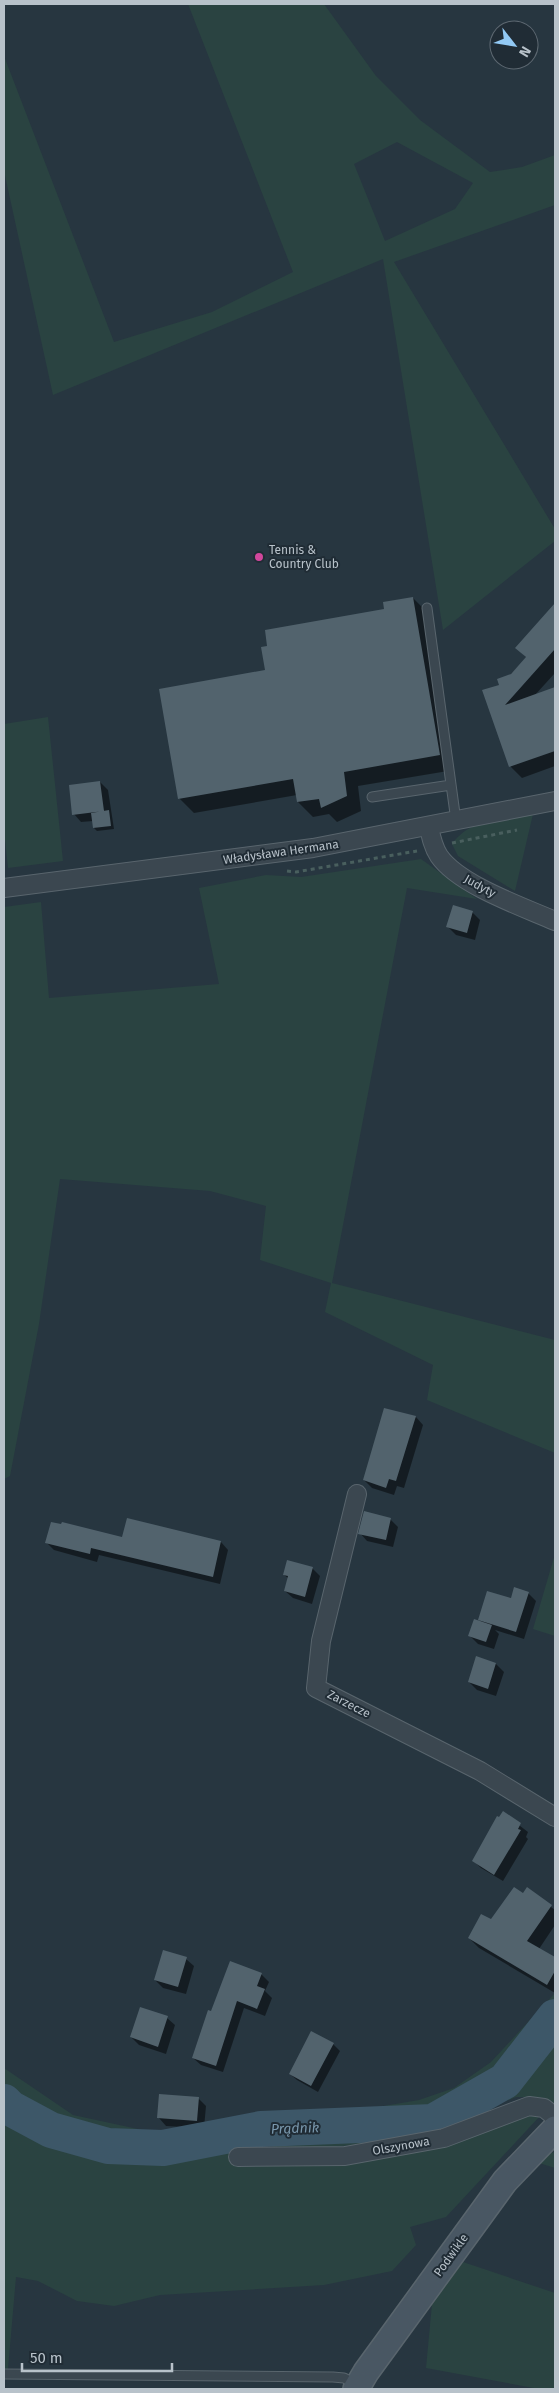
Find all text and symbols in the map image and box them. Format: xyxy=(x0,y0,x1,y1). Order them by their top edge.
north arrow xyxy=(489,20,539,70)
text: N xyxy=(515,43,534,60)
place label: Tennis & Country Club xyxy=(269,543,339,571)
marker: Tennis & Country Club xyxy=(253,551,265,563)
street label: Władysława Hermana xyxy=(222,837,340,867)
street label: Judyty xyxy=(462,872,498,900)
street label: Zarzecze xyxy=(325,1687,373,1721)
water label: Prądnik xyxy=(270,2119,320,2138)
street label: Olszynowa xyxy=(371,2134,431,2158)
street label: Podwikle xyxy=(431,2231,471,2279)
scale bar xyxy=(22,2340,172,2372)
text: 50 m xyxy=(30,2349,63,2367)

